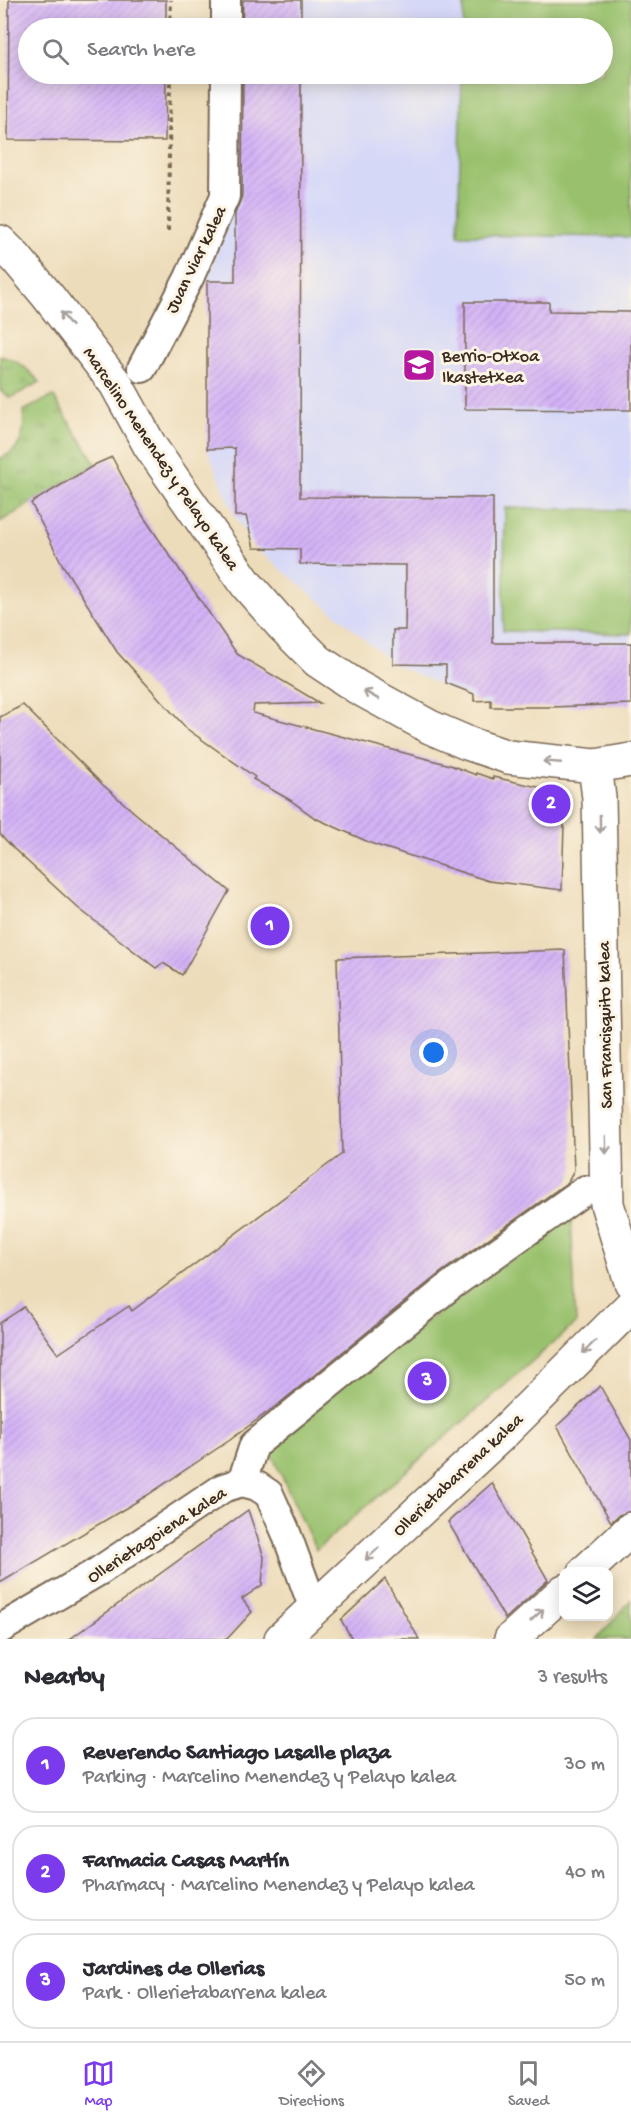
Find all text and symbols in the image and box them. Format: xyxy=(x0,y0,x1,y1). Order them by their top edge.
search box xyxy=(18,18,613,84)
icon: search xyxy=(39,35,72,68)
text: Search here xyxy=(87,38,195,64)
street label: Juan Viar kalea xyxy=(162,202,233,317)
one-way arrow xyxy=(60,312,73,328)
street label: Marcelino Menendez y Pelayo kalea xyxy=(77,344,243,576)
school or university icon: Berrio-Otxoa Ikastetxea xyxy=(401,347,437,383)
place label: Berrio-Otxoa Ikastetxea xyxy=(441,347,540,389)
one-way arrow xyxy=(363,689,381,700)
one-way arrow xyxy=(543,756,563,767)
pin: 2 xyxy=(532,782,570,826)
one-way arrow xyxy=(594,814,606,834)
pin: 1 xyxy=(250,904,290,948)
street label: San Francisquito kalea xyxy=(595,940,618,1109)
your location xyxy=(419,1038,448,1067)
one-way arrow xyxy=(601,1135,612,1155)
one-way arrow xyxy=(582,1339,597,1354)
pin: 3 xyxy=(408,1358,446,1404)
street label: Ollerietabarrena kalea xyxy=(389,1409,529,1542)
street label: Ollerietagoiena kalea xyxy=(84,1483,232,1589)
one-way arrow xyxy=(365,1547,380,1561)
map controls xyxy=(559,1567,613,1621)
button: layers xyxy=(559,1567,613,1621)
one-way arrow xyxy=(530,1608,545,1622)
text: Nearby xyxy=(24,1663,105,1694)
text: 3 results xyxy=(538,1667,607,1690)
text: Reverendo Santiago Lasalle plaza xyxy=(83,1741,391,1767)
text: 1 xyxy=(41,1754,50,1777)
text: 30 m xyxy=(564,1754,605,1777)
text: Parking · Marcelino Menendez y Pelayo kalea xyxy=(83,1767,456,1790)
text: Farmacia Casas Martín xyxy=(83,1849,289,1875)
text: 2 xyxy=(41,1862,50,1885)
text: 40 m xyxy=(565,1862,605,1885)
text: Pharmacy · Marcelino Menendez y Pelayo kalea xyxy=(83,1875,475,1898)
text: Jardines de Ollerias xyxy=(83,1957,264,1983)
text: 3 xyxy=(40,1970,51,1993)
text: 50 m xyxy=(564,1970,605,1993)
text: Park · Ollerietabarrena kalea xyxy=(83,1983,326,2006)
tab: Map xyxy=(82,2057,115,2112)
tab: Directions xyxy=(279,2057,344,2112)
tab: Saved xyxy=(508,2057,549,2112)

